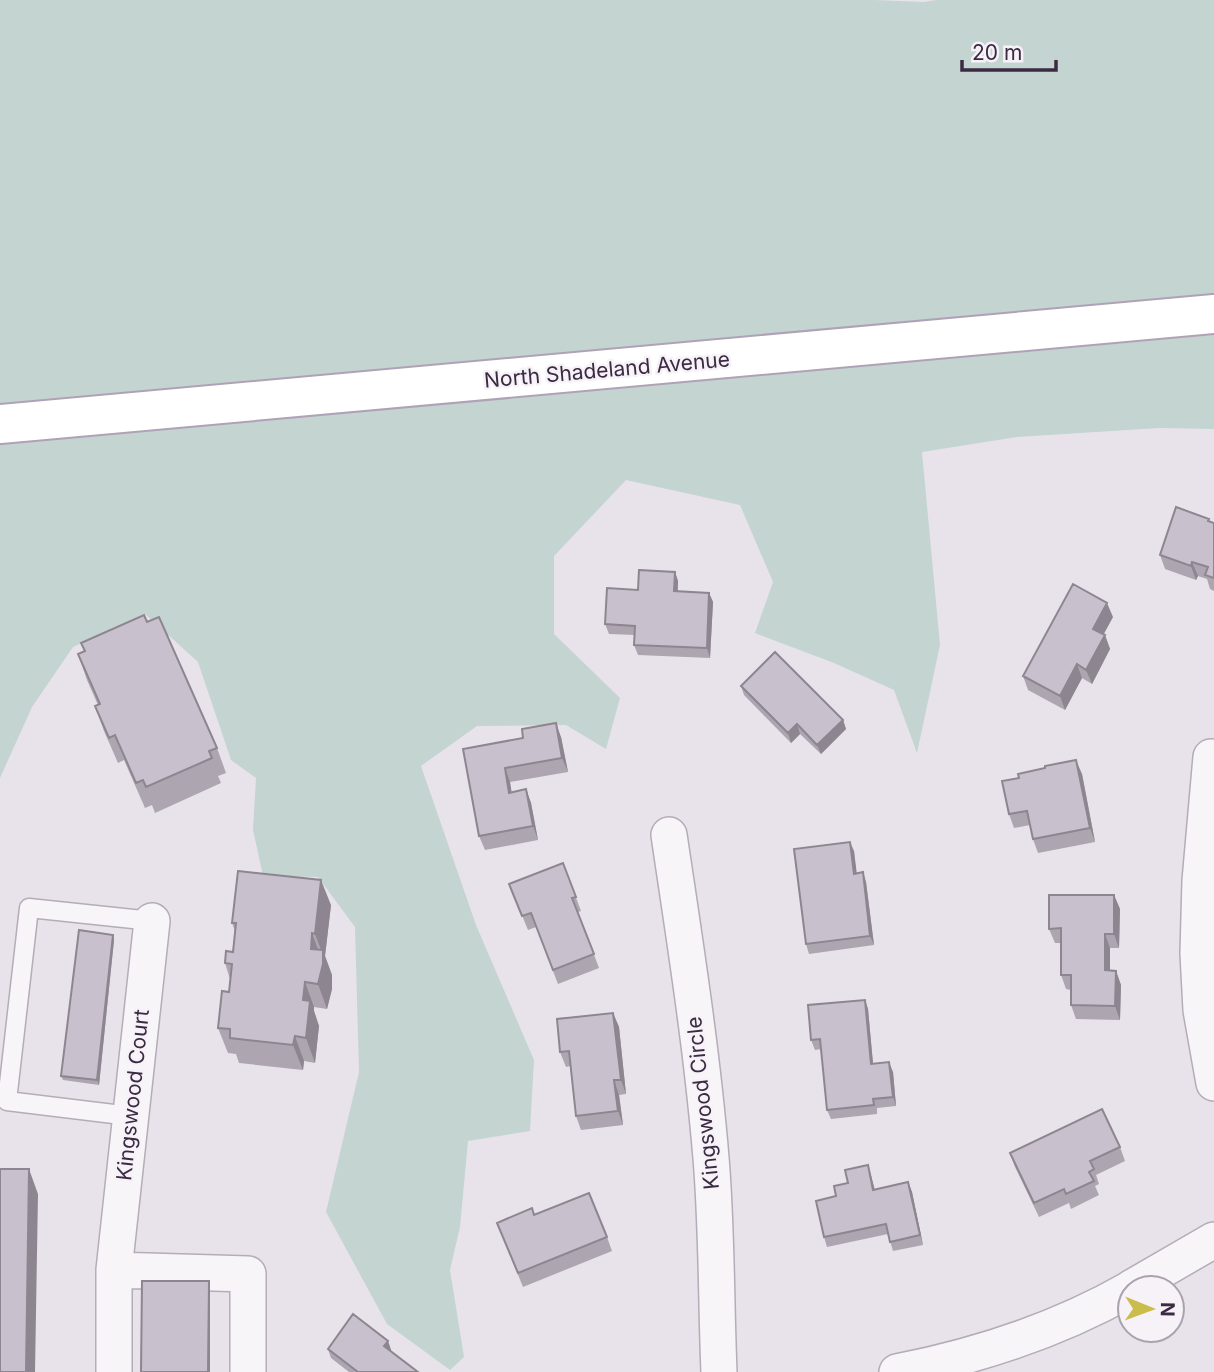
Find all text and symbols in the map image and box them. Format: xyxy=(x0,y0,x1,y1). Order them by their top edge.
scale bar xyxy=(962,28,1056,72)
text: 20 m xyxy=(972,40,1022,65)
street label: North Shadeland Avenue xyxy=(483,346,731,393)
street label: Kingswood Court xyxy=(111,1008,154,1182)
street label: Kingswood Circle xyxy=(681,1015,724,1191)
north arrow xyxy=(1116,1274,1186,1344)
text: N xyxy=(1156,1302,1179,1317)

